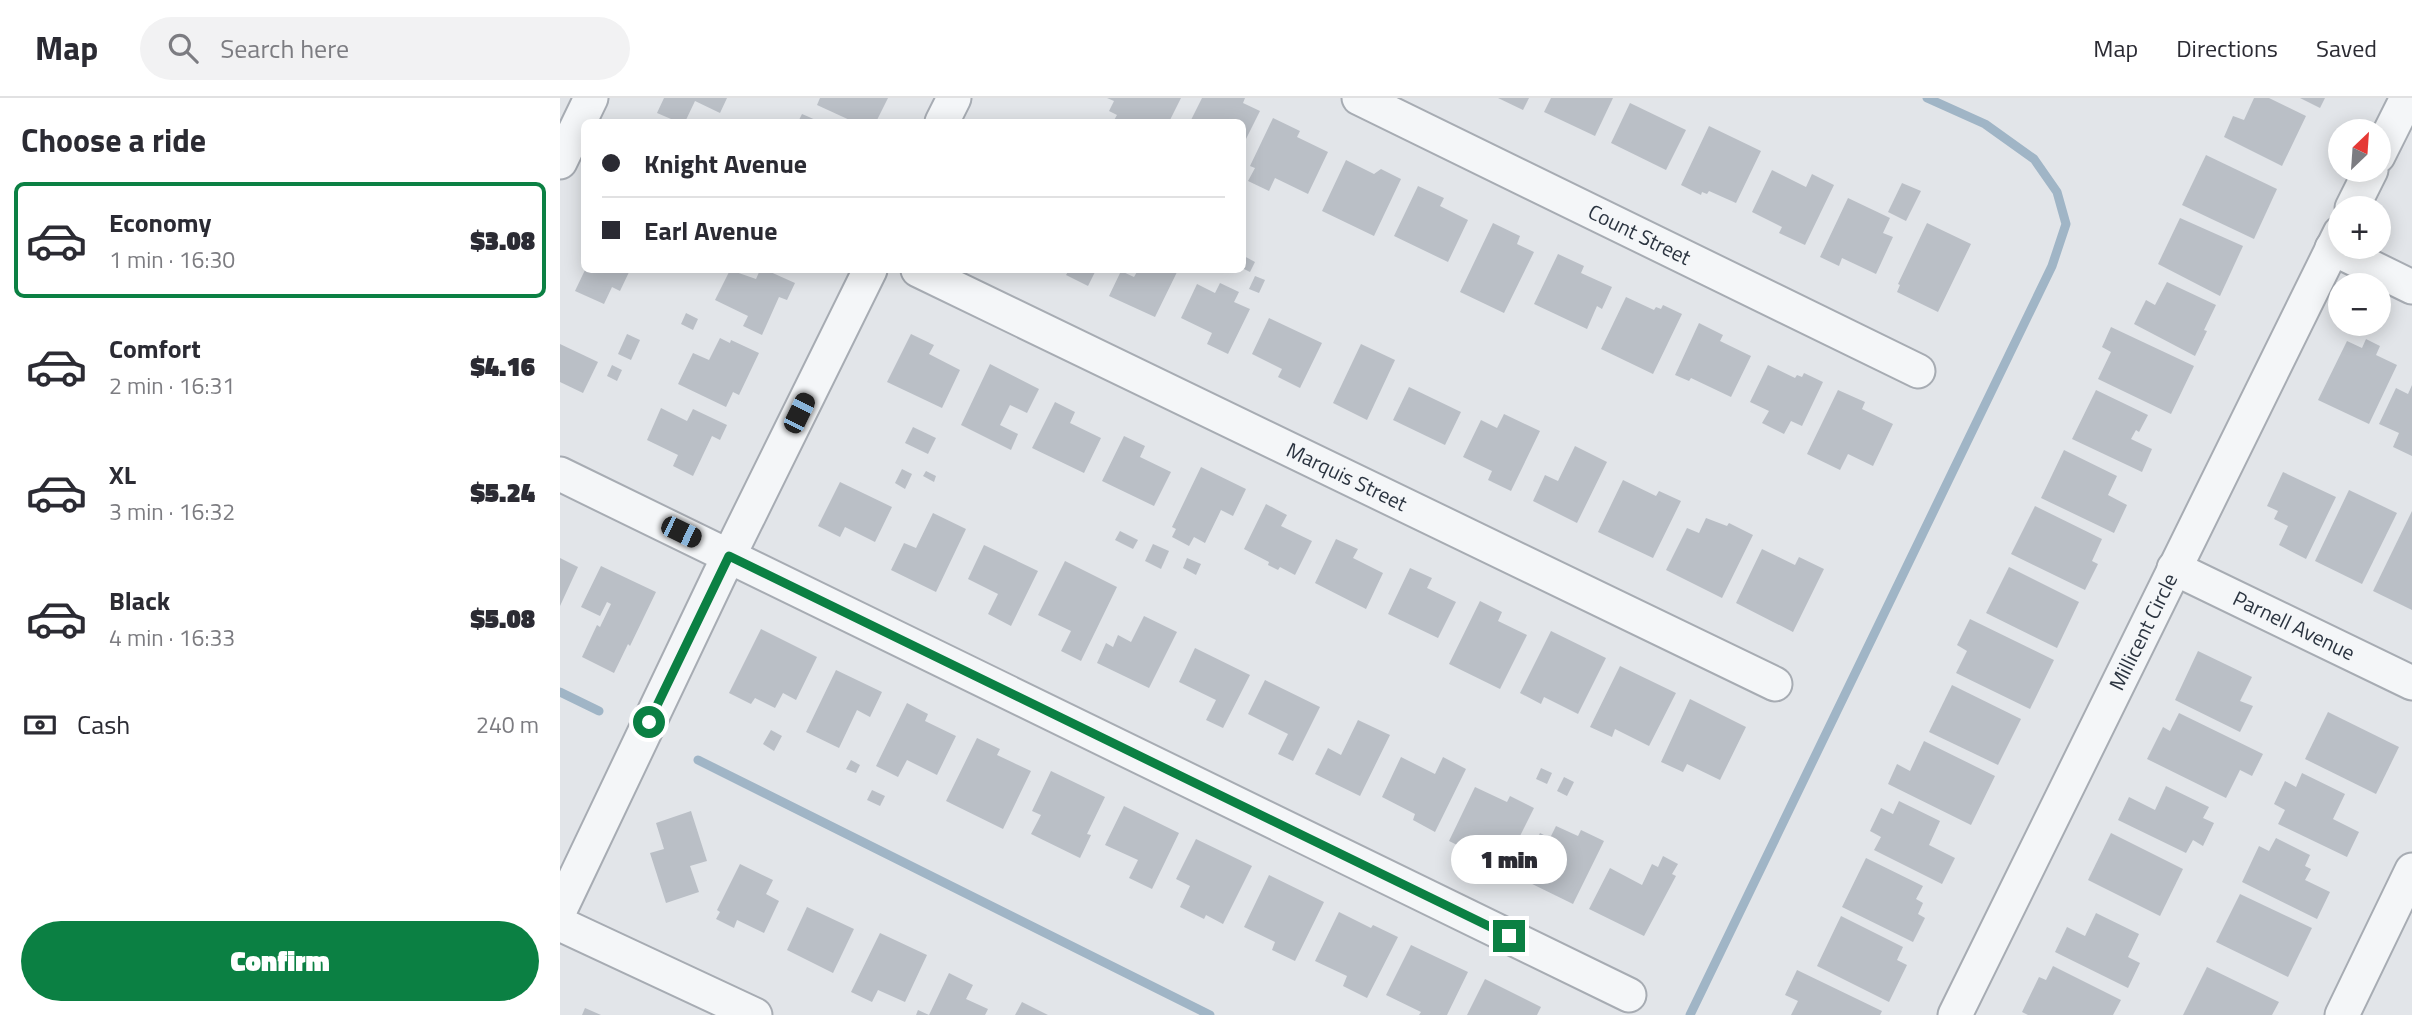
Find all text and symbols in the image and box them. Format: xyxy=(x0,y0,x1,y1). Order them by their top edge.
search box xyxy=(140,17,630,80)
text: Map xyxy=(35,23,98,73)
icon: search xyxy=(164,29,202,67)
text: Search here xyxy=(220,29,349,68)
text: Map xyxy=(2093,30,2138,66)
text: Directions xyxy=(2176,30,2278,66)
text: Saved xyxy=(2316,30,2377,66)
text: Choose a ride xyxy=(21,116,206,164)
north arrow xyxy=(2328,119,2390,182)
map controls xyxy=(2328,119,2391,336)
text: Knight Avenue xyxy=(644,144,807,183)
street label: Count Street xyxy=(1583,195,1697,273)
button: + xyxy=(2328,196,2391,259)
text: Economy xyxy=(109,203,211,242)
icon: car xyxy=(25,209,88,272)
text: Earl Avenue xyxy=(644,211,777,250)
text: $3.08 xyxy=(470,221,535,260)
text: 1 min · 16:30 xyxy=(109,242,235,277)
button: − xyxy=(2328,273,2391,336)
text: Comfort xyxy=(109,329,201,368)
icon: car xyxy=(25,335,88,398)
text: $4.16 xyxy=(470,347,535,386)
text: 2 min · 16:31 xyxy=(109,368,235,403)
car xyxy=(781,390,818,436)
street label: Marquis Street xyxy=(1281,433,1413,519)
text: XL xyxy=(109,455,136,494)
icon: car xyxy=(25,461,88,524)
text: $5.24 xyxy=(470,473,535,512)
text: 3 min · 16:32 xyxy=(109,494,235,529)
car xyxy=(658,513,705,551)
street label: Millicent Circle xyxy=(2100,567,2185,696)
text: Black xyxy=(109,581,170,620)
street label: Parnell Avenue xyxy=(2228,582,2361,668)
icon: car xyxy=(25,587,88,650)
text: $5.08 xyxy=(470,599,535,638)
text: 4 min · 16:33 xyxy=(109,620,235,655)
text: Cash xyxy=(77,705,130,744)
icon: cash xyxy=(21,706,59,744)
route start xyxy=(633,706,665,738)
text: 240 m xyxy=(476,707,539,742)
callout: 1 min xyxy=(1451,834,1567,884)
text: 1 min xyxy=(1480,842,1538,877)
route end xyxy=(1493,920,1525,952)
button: Confirm xyxy=(21,921,539,1001)

